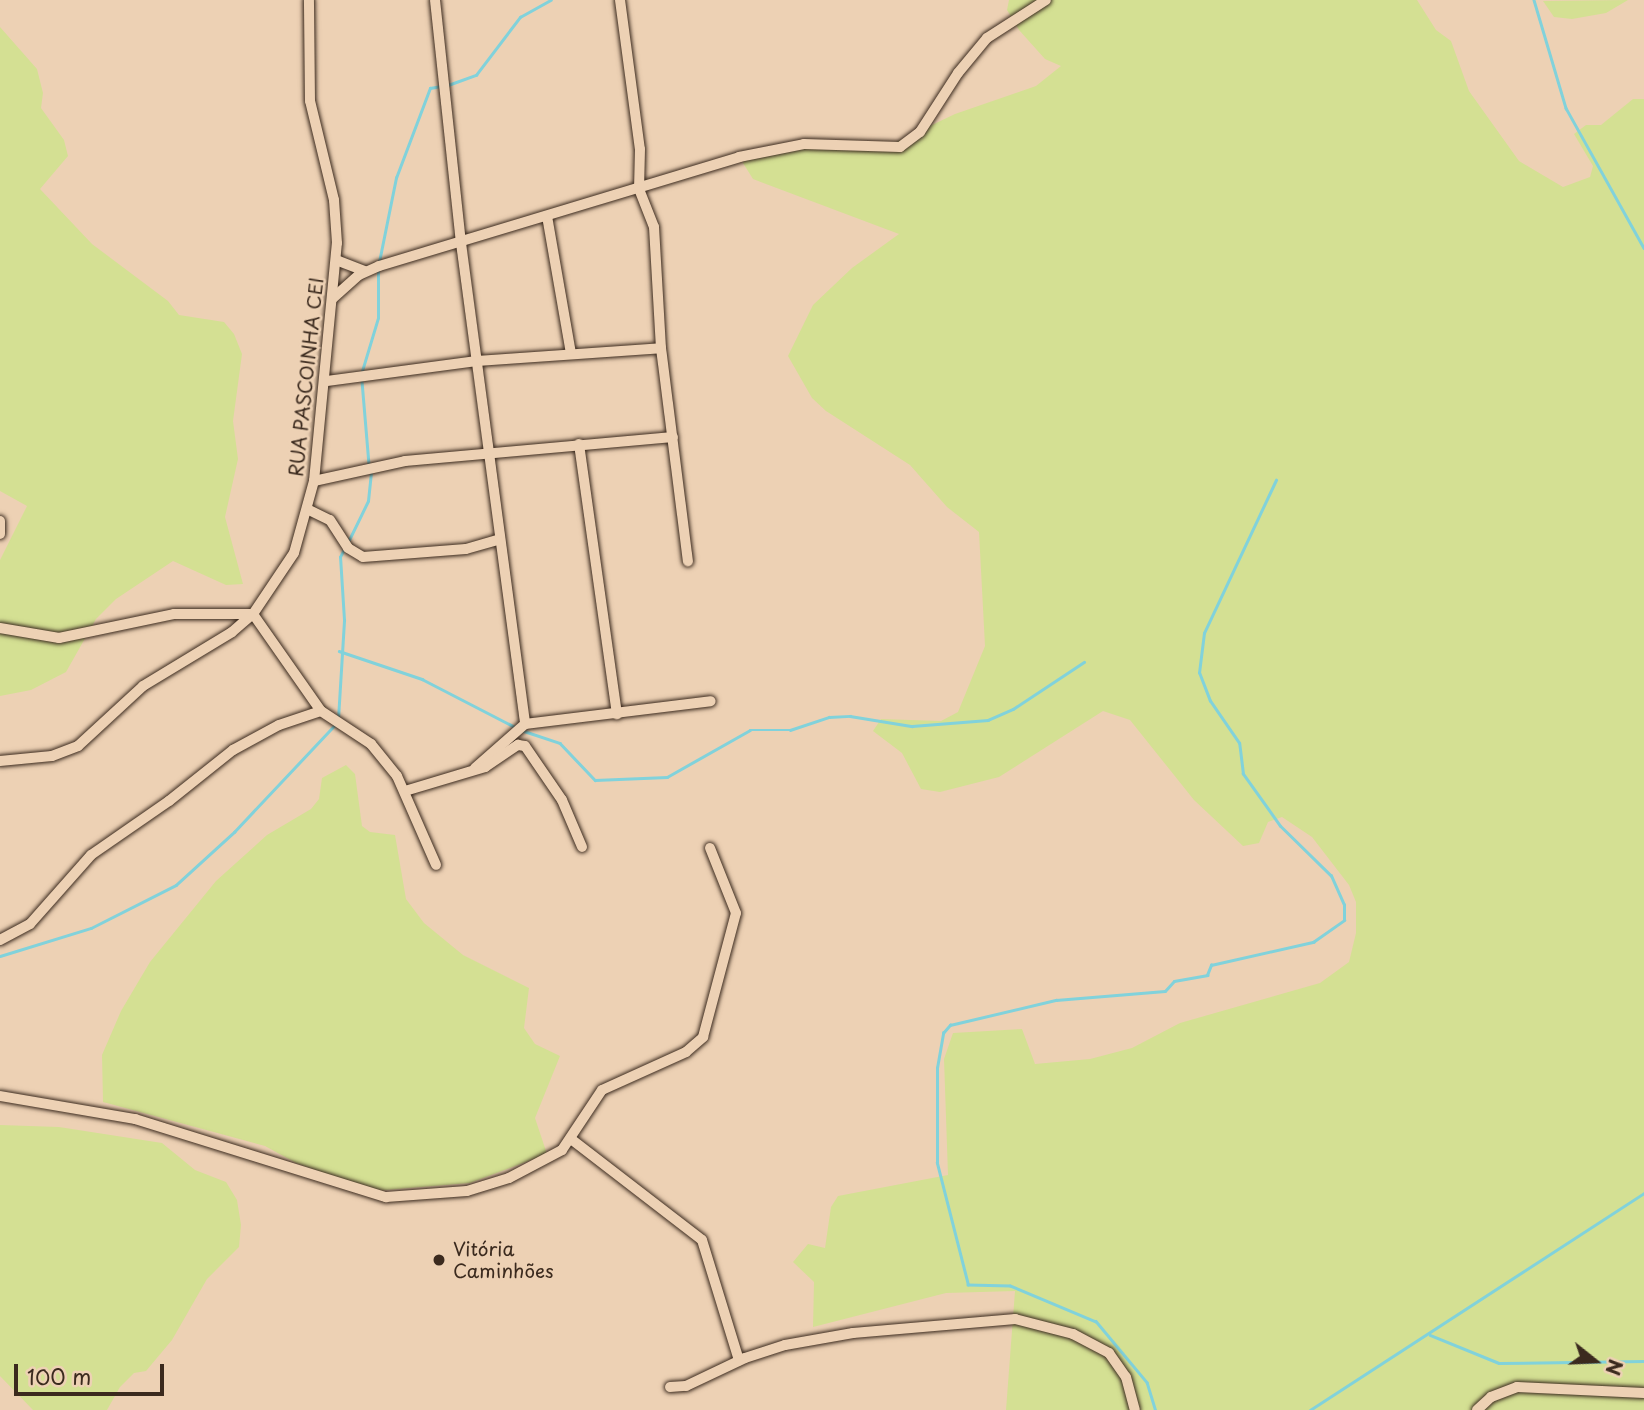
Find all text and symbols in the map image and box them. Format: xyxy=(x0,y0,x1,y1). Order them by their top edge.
street label: RUA PASCOINHA CEI xyxy=(284,275,328,479)
place label: Vitória Caminhões xyxy=(453,1238,554,1282)
marker: Vitória Caminhões xyxy=(431,1252,447,1268)
north arrow xyxy=(1560,1326,1630,1396)
scale bar xyxy=(18,1350,168,1394)
text: N xyxy=(1599,1356,1631,1379)
text: 100 m xyxy=(27,1360,91,1392)

